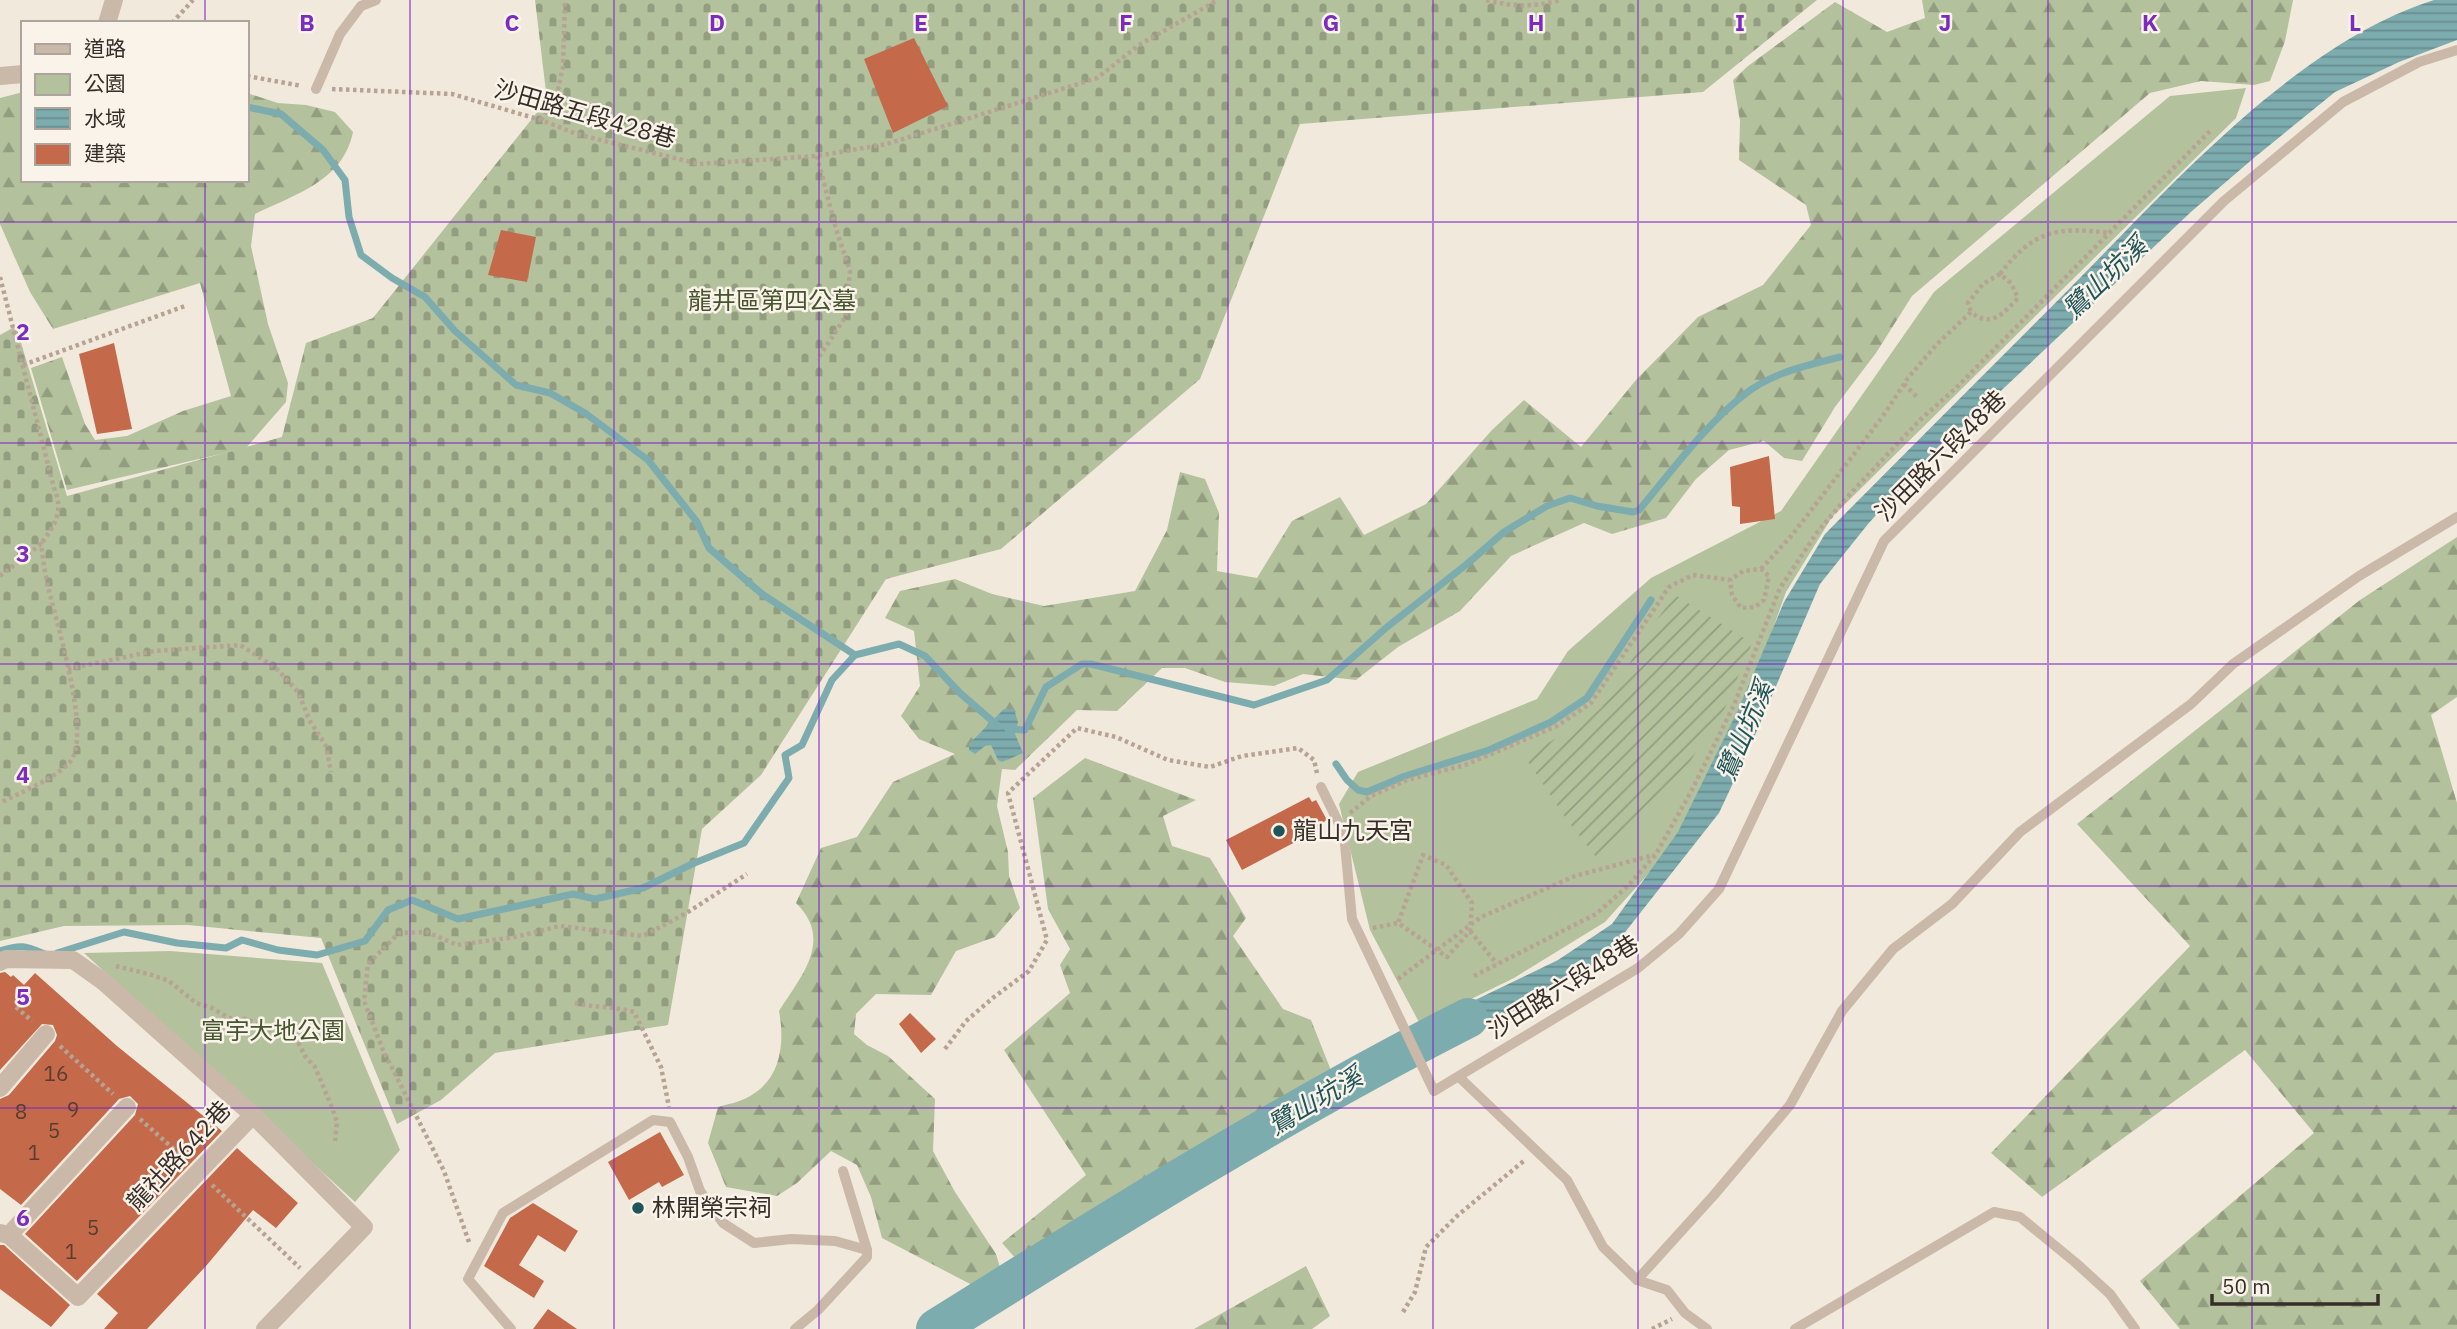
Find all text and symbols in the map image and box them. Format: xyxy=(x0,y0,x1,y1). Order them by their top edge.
text: B xyxy=(299,7,315,37)
text: C xyxy=(505,7,520,37)
text: D xyxy=(709,7,725,37)
text: E xyxy=(914,7,928,37)
text: F xyxy=(1119,7,1133,37)
text: G xyxy=(1323,7,1339,37)
text: H xyxy=(1528,7,1544,37)
text: I xyxy=(1735,7,1745,37)
text: J xyxy=(1939,7,1951,37)
text: K xyxy=(2142,7,2158,37)
text: L xyxy=(2349,7,2361,37)
legend xyxy=(21,21,248,182)
text: 道路 xyxy=(84,34,126,62)
text: 公園 xyxy=(84,69,126,97)
street label: 沙田路五段428巷 xyxy=(491,72,680,154)
text: 水域 xyxy=(84,104,126,132)
text: 建築 xyxy=(84,139,126,167)
water label: 鷺山坑溪 xyxy=(2055,226,2156,326)
park label: 龍井區第四公墓 xyxy=(688,284,856,316)
text: 2 xyxy=(16,316,30,346)
street label: 沙田路六段48巷 xyxy=(1868,383,2013,528)
text: 3 xyxy=(16,538,30,568)
water label: 鷺山坑溪 xyxy=(1708,672,1782,785)
text: 4 xyxy=(16,759,30,789)
place label: 龍山九天宮 xyxy=(1293,814,1413,846)
marker: 龍山九天宮 xyxy=(1271,823,1287,839)
street label: 沙田路六段48巷 xyxy=(1481,927,1644,1046)
text: 5 xyxy=(16,981,30,1011)
park label: 富宇大地公園 xyxy=(201,1014,345,1046)
water label: 鷺山坑溪 xyxy=(1261,1057,1371,1142)
house number: 16 xyxy=(43,1059,69,1087)
street label: 龍社路642巷 xyxy=(119,1094,237,1217)
house number: 9 xyxy=(67,1095,79,1123)
house number: 8 xyxy=(15,1097,27,1125)
house number: 5 xyxy=(48,1116,60,1144)
house number: 1 xyxy=(28,1138,40,1166)
place label: 林開榮宗祠 xyxy=(652,1191,772,1223)
marker: 林開榮宗祠 xyxy=(630,1200,646,1216)
text: 6 xyxy=(16,1202,30,1232)
house number: 5 xyxy=(87,1213,99,1241)
house number: 1 xyxy=(65,1237,77,1265)
scale bar xyxy=(2212,1262,2378,1306)
text: 50 m xyxy=(2222,1272,2271,1300)

